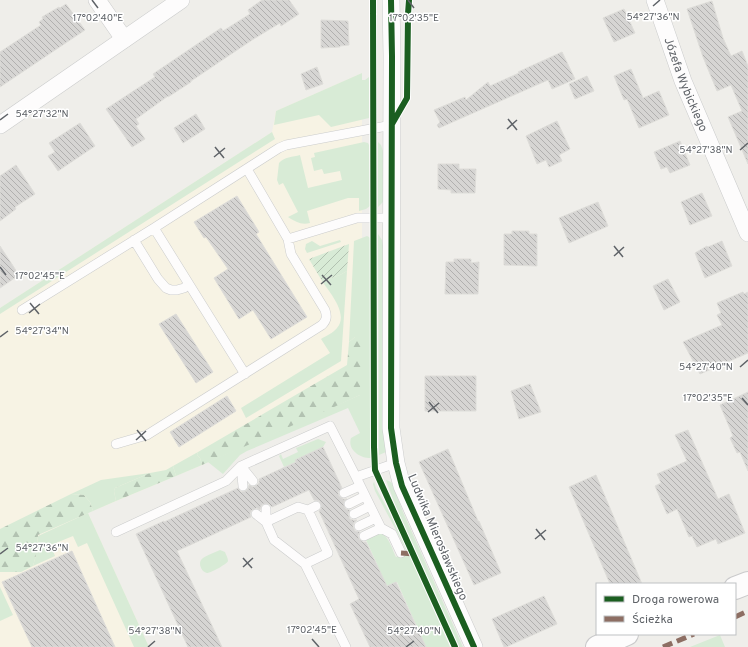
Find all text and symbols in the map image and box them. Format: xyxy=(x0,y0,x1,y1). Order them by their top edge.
text: 54°27'36"N xyxy=(626,11,680,24)
text: 17°02'40"E xyxy=(73,12,123,25)
text: 17°02'35"E xyxy=(389,12,439,25)
street label: Józefa Wybickiego xyxy=(660,36,711,135)
text: 54°27'32"N xyxy=(15,108,69,121)
text: 54°27'38"N xyxy=(679,144,733,157)
text: 17°02'45"E xyxy=(15,270,65,283)
text: 54°27'34"N xyxy=(15,325,69,338)
text: 54°27'40"N xyxy=(679,361,733,374)
text: 17°02'35"E xyxy=(683,392,733,405)
street label: Ludwika Mierosławskiego xyxy=(403,472,471,603)
text: 54°27'36"N xyxy=(15,542,69,555)
legend xyxy=(596,583,736,635)
text: Droga rowerowa xyxy=(632,592,719,608)
text: Ścieżka xyxy=(632,612,673,628)
text: 17°02'45"E xyxy=(287,624,337,637)
text: 54°27'38"N xyxy=(128,625,182,638)
text: 54°27'40"N xyxy=(387,625,441,638)

